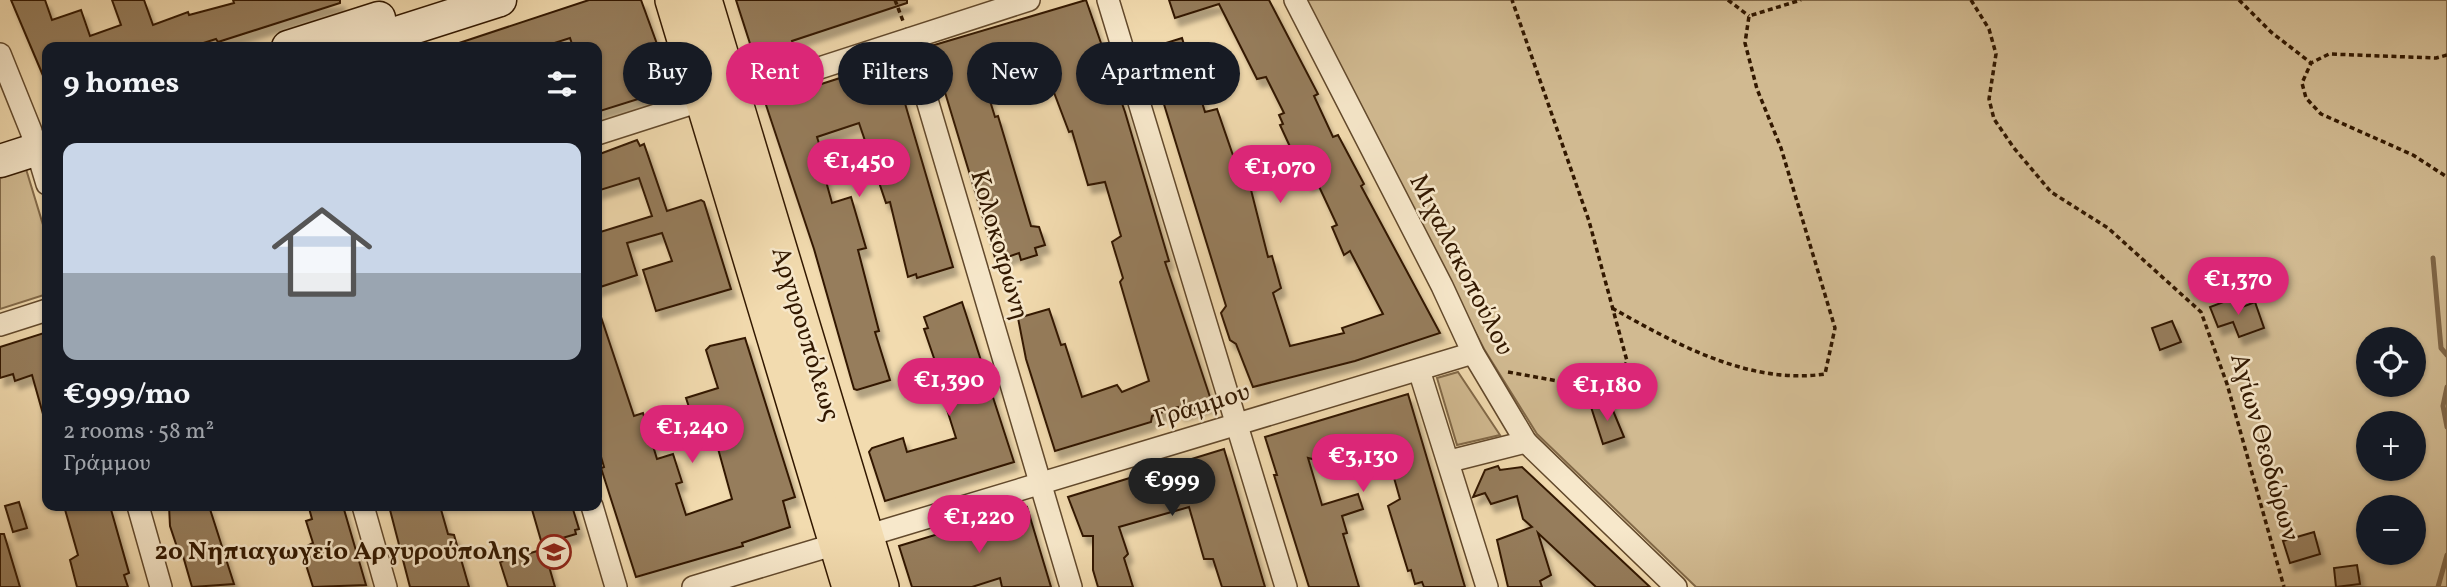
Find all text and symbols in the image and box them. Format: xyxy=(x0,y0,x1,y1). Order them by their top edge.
chip: Buy xyxy=(623,42,712,105)
chip: Rent xyxy=(726,42,824,105)
chip: Filters xyxy=(838,42,953,105)
chip: New xyxy=(967,42,1062,105)
chip: Apartment xyxy=(1076,42,1240,105)
text: 9 homes xyxy=(63,63,179,105)
icon: filters xyxy=(543,65,581,103)
pin: €1,450 xyxy=(802,140,916,199)
text: €1,450 xyxy=(823,146,895,178)
pin: €1,070 xyxy=(1223,146,1337,205)
text: €1,070 xyxy=(1244,152,1316,184)
street label: Κολοκοτρώνη xyxy=(960,166,1038,324)
street label: Μιχαλακοπούλου xyxy=(1400,168,1522,362)
icon: home xyxy=(259,189,385,315)
street label: Αργυρουπόλεως xyxy=(761,243,849,425)
pin: €1,370 xyxy=(2181,258,2295,317)
text: €1,370 xyxy=(2204,264,2272,296)
map controls xyxy=(2356,327,2426,565)
button: locate xyxy=(2356,327,2426,397)
street label: Αγίων Θεοδώρων xyxy=(2220,349,2308,545)
pin: €1,390 xyxy=(892,358,1006,418)
pin: €1,180 xyxy=(1550,364,1664,423)
text: €1,390 xyxy=(914,365,984,397)
text: €1,180 xyxy=(1573,370,1641,402)
text: €999/mo xyxy=(63,374,190,416)
street label: Γράμμου xyxy=(1149,374,1255,438)
pin: €1,240 xyxy=(635,406,749,465)
button: + xyxy=(2356,411,2426,481)
text: €1,240 xyxy=(656,412,728,444)
text: 2 rooms · 58 m² xyxy=(63,416,214,448)
pin: €3,130 xyxy=(1306,434,1420,494)
text: €3,130 xyxy=(1328,441,1398,473)
text: Γράμμου xyxy=(63,448,151,480)
pin: €999 xyxy=(1131,458,1213,518)
text: €999 xyxy=(1144,465,1200,497)
button: − xyxy=(2356,495,2426,565)
pin: €1,220 xyxy=(922,496,1036,555)
text: €1,220 xyxy=(944,502,1014,534)
school or university icon: 2ο Νηπιαγωγείο Αργυρούπολης xyxy=(535,533,573,571)
place label: 2ο Νηπιαγωγείο Αργυρούπολης xyxy=(154,534,530,570)

